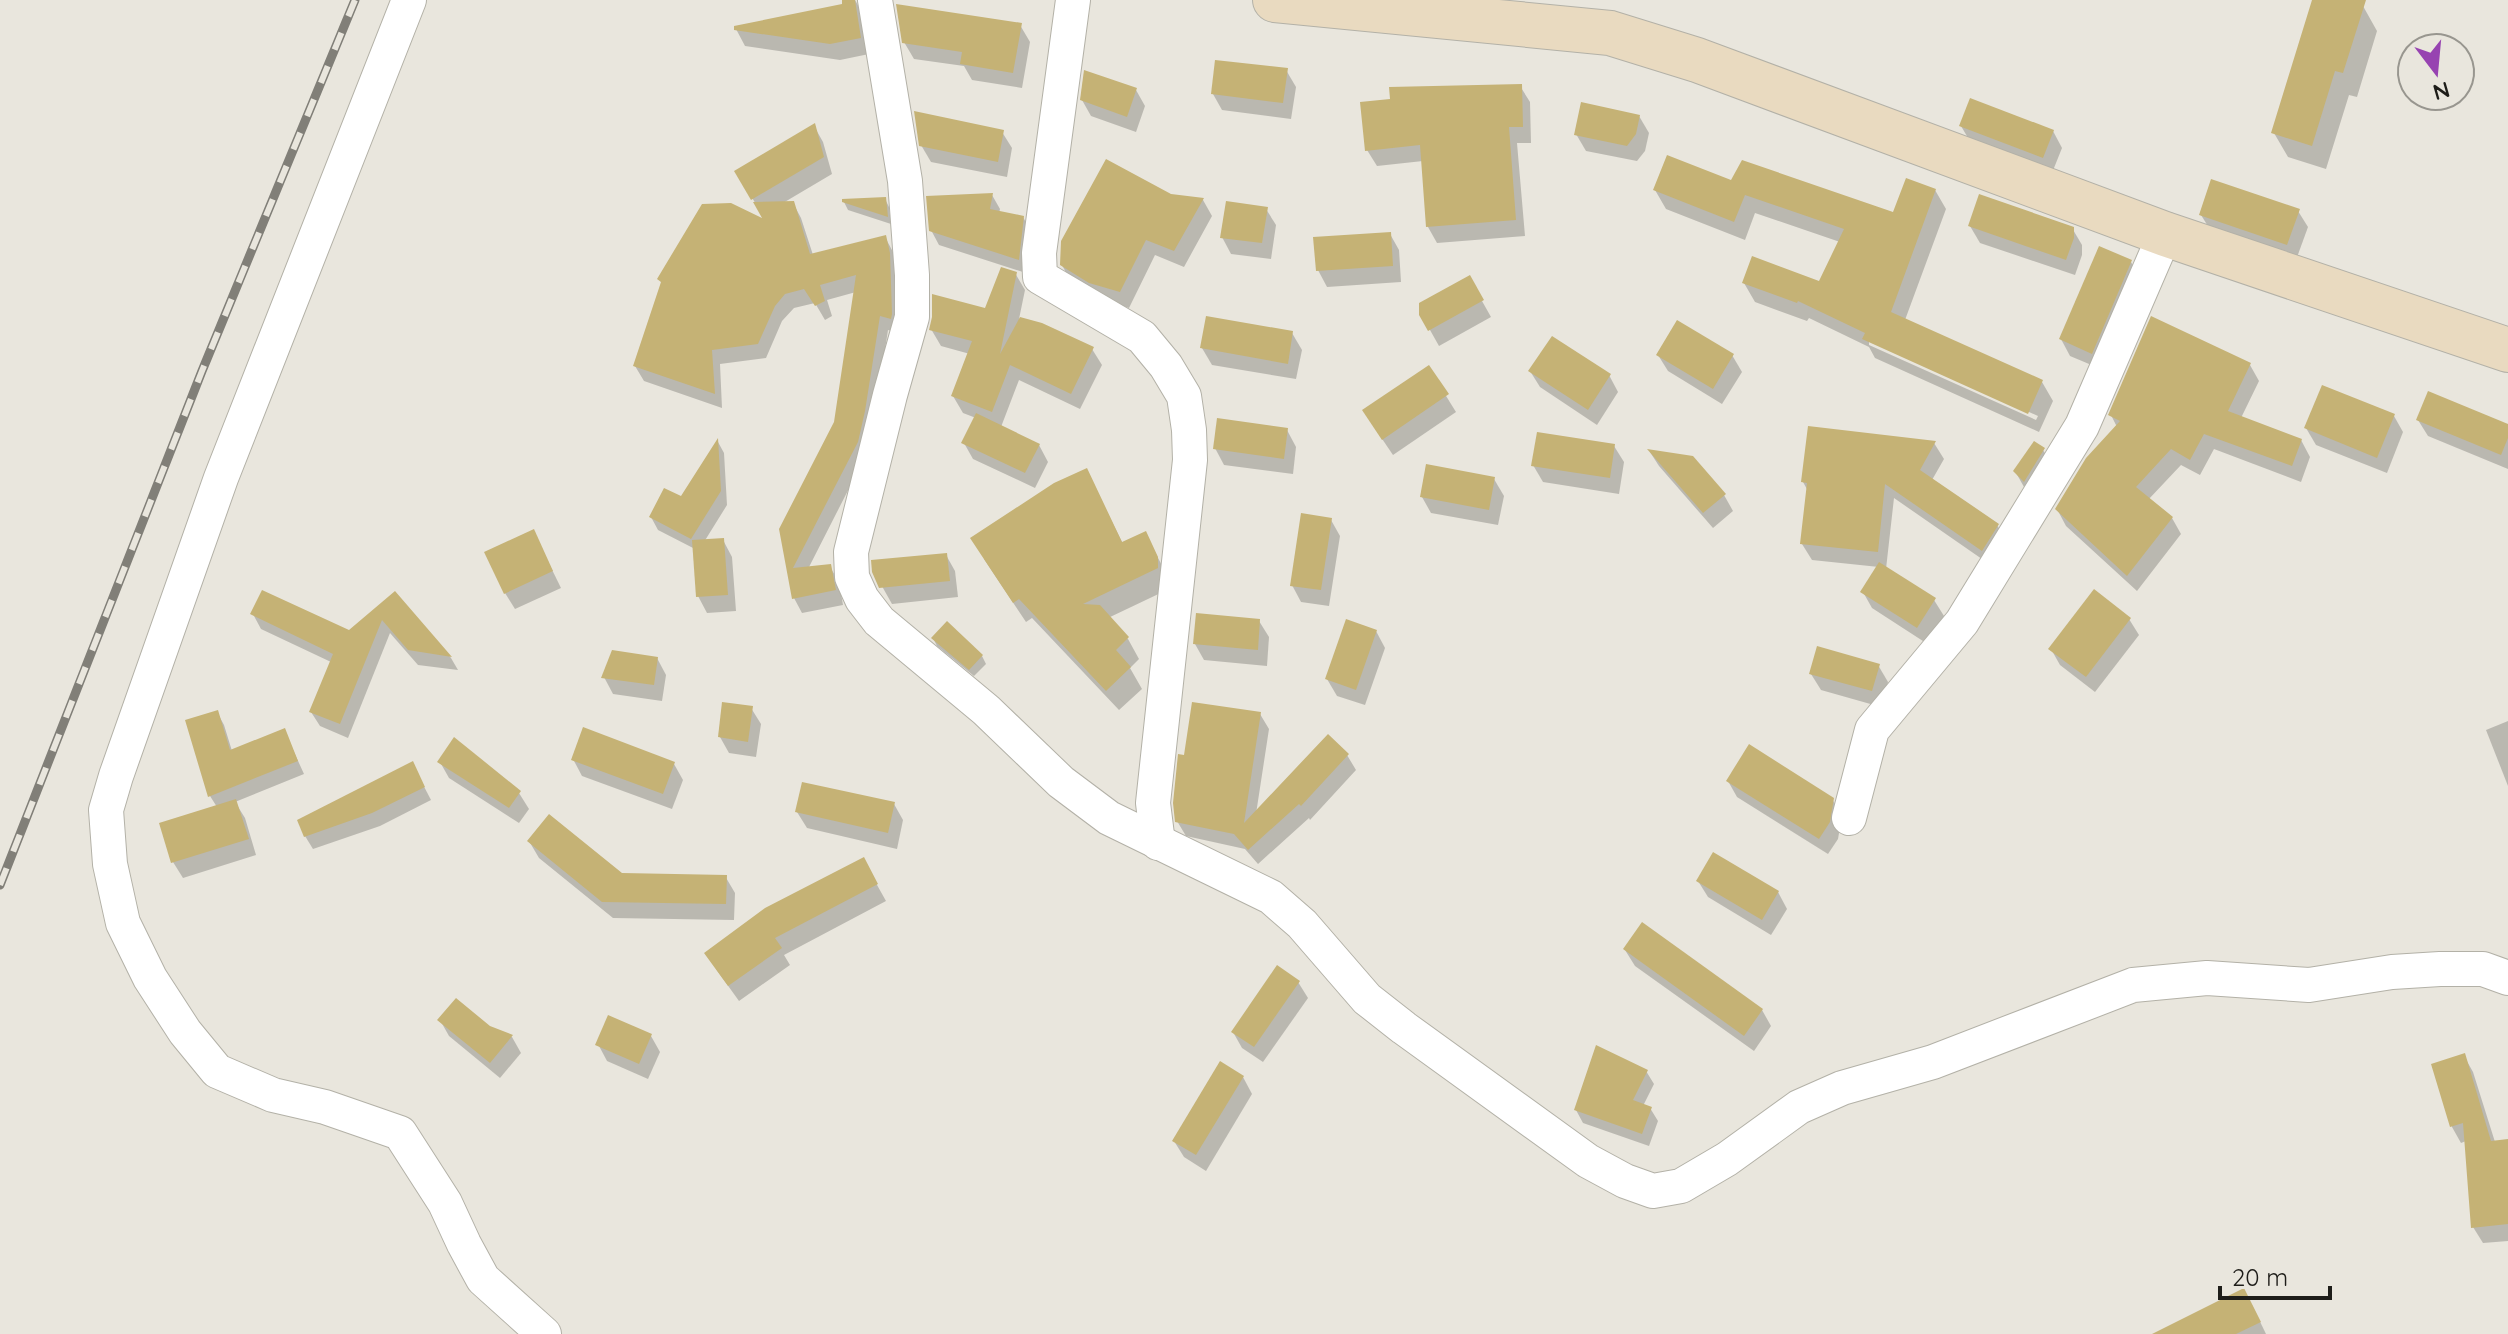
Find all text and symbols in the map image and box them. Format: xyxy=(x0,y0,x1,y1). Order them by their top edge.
north arrow xyxy=(2396,32,2476,112)
text: N xyxy=(2430,76,2453,107)
scale bar xyxy=(2220,1250,2330,1300)
text: 20 m xyxy=(2232,1262,2288,1292)

